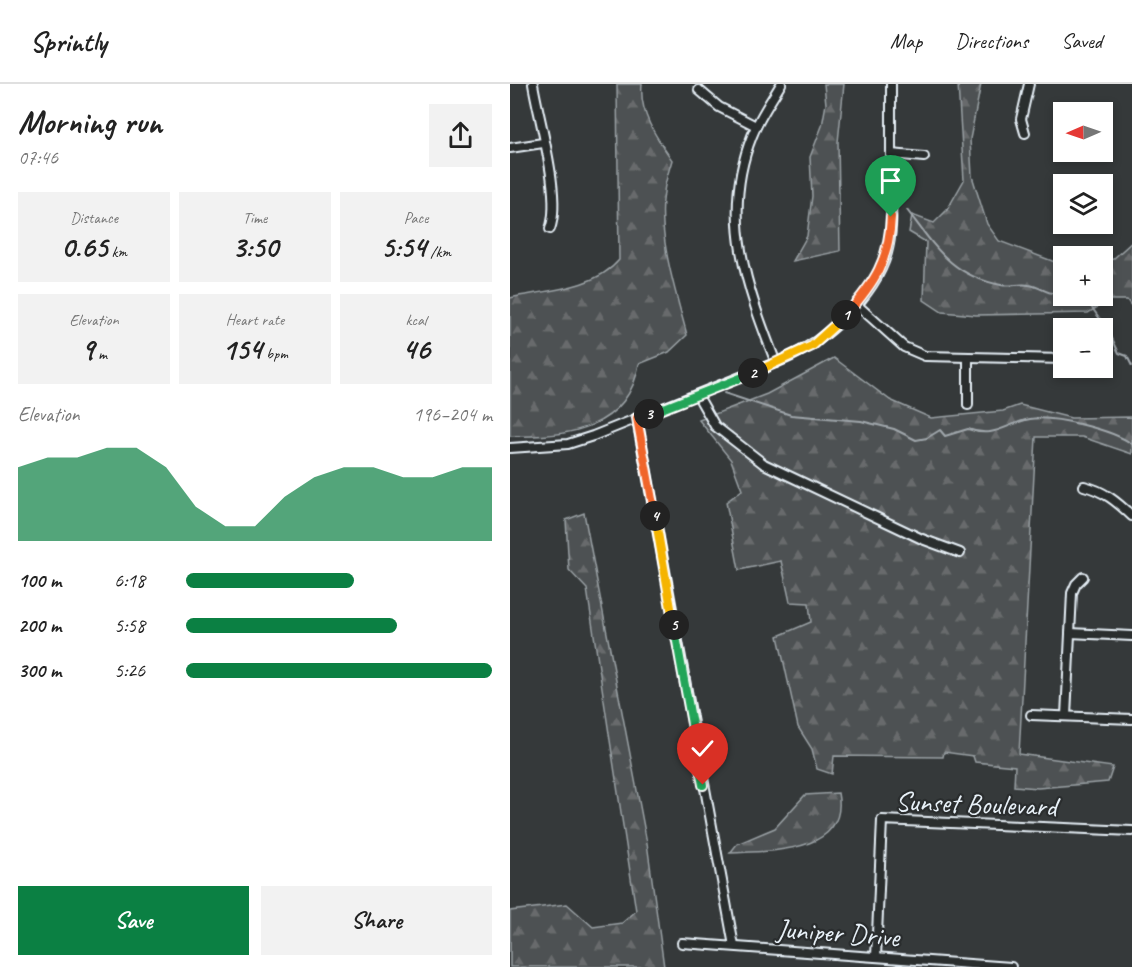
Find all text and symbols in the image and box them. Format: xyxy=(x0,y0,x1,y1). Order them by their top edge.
text: Sprintly xyxy=(30,24,107,59)
text: Map xyxy=(890,28,922,54)
text: Directions xyxy=(955,28,1028,54)
text: Saved xyxy=(1061,28,1102,54)
text: Morning run xyxy=(18,101,162,143)
north arrow xyxy=(1053,102,1113,162)
map controls xyxy=(1053,102,1113,378)
button: share xyxy=(429,104,492,167)
text: 07:46 xyxy=(18,145,58,170)
pin xyxy=(865,155,916,217)
icon: arrive xyxy=(874,164,907,197)
button: layers xyxy=(1053,174,1113,234)
text: Distance xyxy=(70,208,118,228)
text: Time xyxy=(243,208,267,228)
text: Pace xyxy=(404,208,428,228)
text: 0.65 xyxy=(61,228,108,266)
text: 3:50 xyxy=(232,228,278,266)
text: 5:54 xyxy=(381,228,426,266)
text: km xyxy=(108,242,127,262)
text: /km xyxy=(426,242,451,262)
button: + xyxy=(1053,246,1113,306)
pin: 1 xyxy=(831,300,861,330)
text: 1 xyxy=(842,305,850,325)
text: Elevation xyxy=(69,310,119,330)
text: Heart rate xyxy=(226,310,284,330)
text: kcal xyxy=(405,310,427,330)
button: − xyxy=(1053,318,1113,378)
text: 9 xyxy=(81,330,94,368)
text: 154 xyxy=(222,330,262,368)
text: 46 xyxy=(402,330,430,368)
text: m xyxy=(94,344,107,364)
text: bpm xyxy=(262,344,288,364)
pin: 2 xyxy=(738,358,768,388)
text: 2 xyxy=(749,363,757,383)
pin: 3 xyxy=(634,399,664,429)
text: Elevation xyxy=(18,402,80,427)
text: 196–204 m xyxy=(413,402,492,427)
text: 3 xyxy=(645,404,653,424)
pin: 4 xyxy=(640,501,670,531)
text: 4 xyxy=(651,506,659,526)
text: 100 m xyxy=(18,568,61,593)
text: 6:18 xyxy=(114,568,145,593)
pin: 5 xyxy=(659,610,689,640)
text: 200 m xyxy=(18,613,61,638)
text: 5:58 xyxy=(114,613,145,638)
text: 5 xyxy=(671,615,677,635)
text: 300 m xyxy=(18,658,61,683)
text: 5:26 xyxy=(114,658,145,683)
pin xyxy=(677,723,728,785)
icon: check xyxy=(686,732,719,765)
street label: Sunset Boulevard xyxy=(895,783,1061,824)
button: Save xyxy=(18,886,249,955)
button: Share xyxy=(261,886,492,955)
street label: Juniper Drive xyxy=(773,911,902,954)

